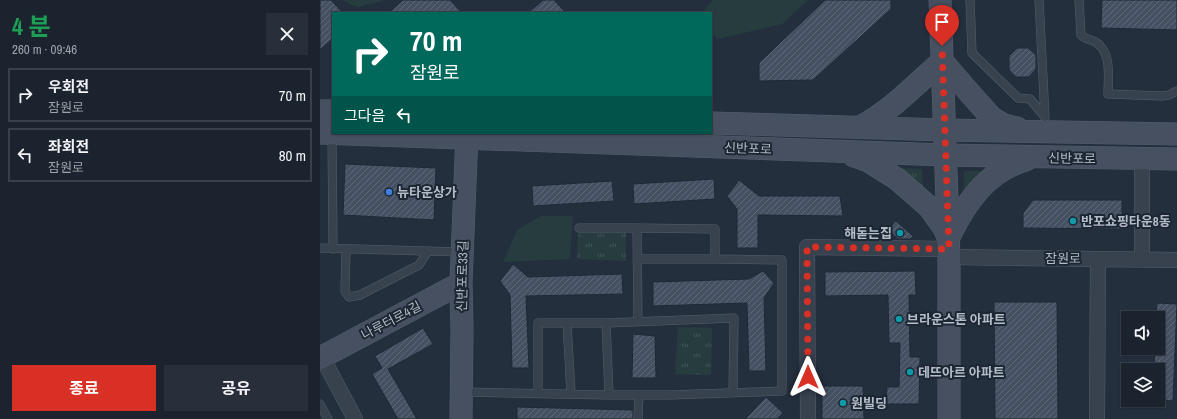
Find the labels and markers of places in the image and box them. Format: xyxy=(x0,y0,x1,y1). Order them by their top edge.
pin xyxy=(925,5,959,46)
place label: 뉴타운상가 xyxy=(397,184,457,201)
marker: 뉴타운상가 xyxy=(384,187,394,197)
place label: 반포쇼핑타운8동 xyxy=(1081,213,1171,230)
marker: 반포쇼핑타운8동 xyxy=(1068,216,1078,226)
place label: 해돋는집 xyxy=(844,225,892,242)
marker: 해돋는집 xyxy=(895,228,905,238)
place label: 브라운스톤 아파트 xyxy=(907,311,1006,328)
marker: 브라운스톤 아파트 xyxy=(894,314,904,324)
place label: 데뜨아르 아파트 xyxy=(918,364,1005,381)
marker: 데뜨아르 아파트 xyxy=(905,367,915,377)
place label: 원빌딩 xyxy=(851,395,887,412)
marker: 원빌딩 xyxy=(838,398,848,408)

